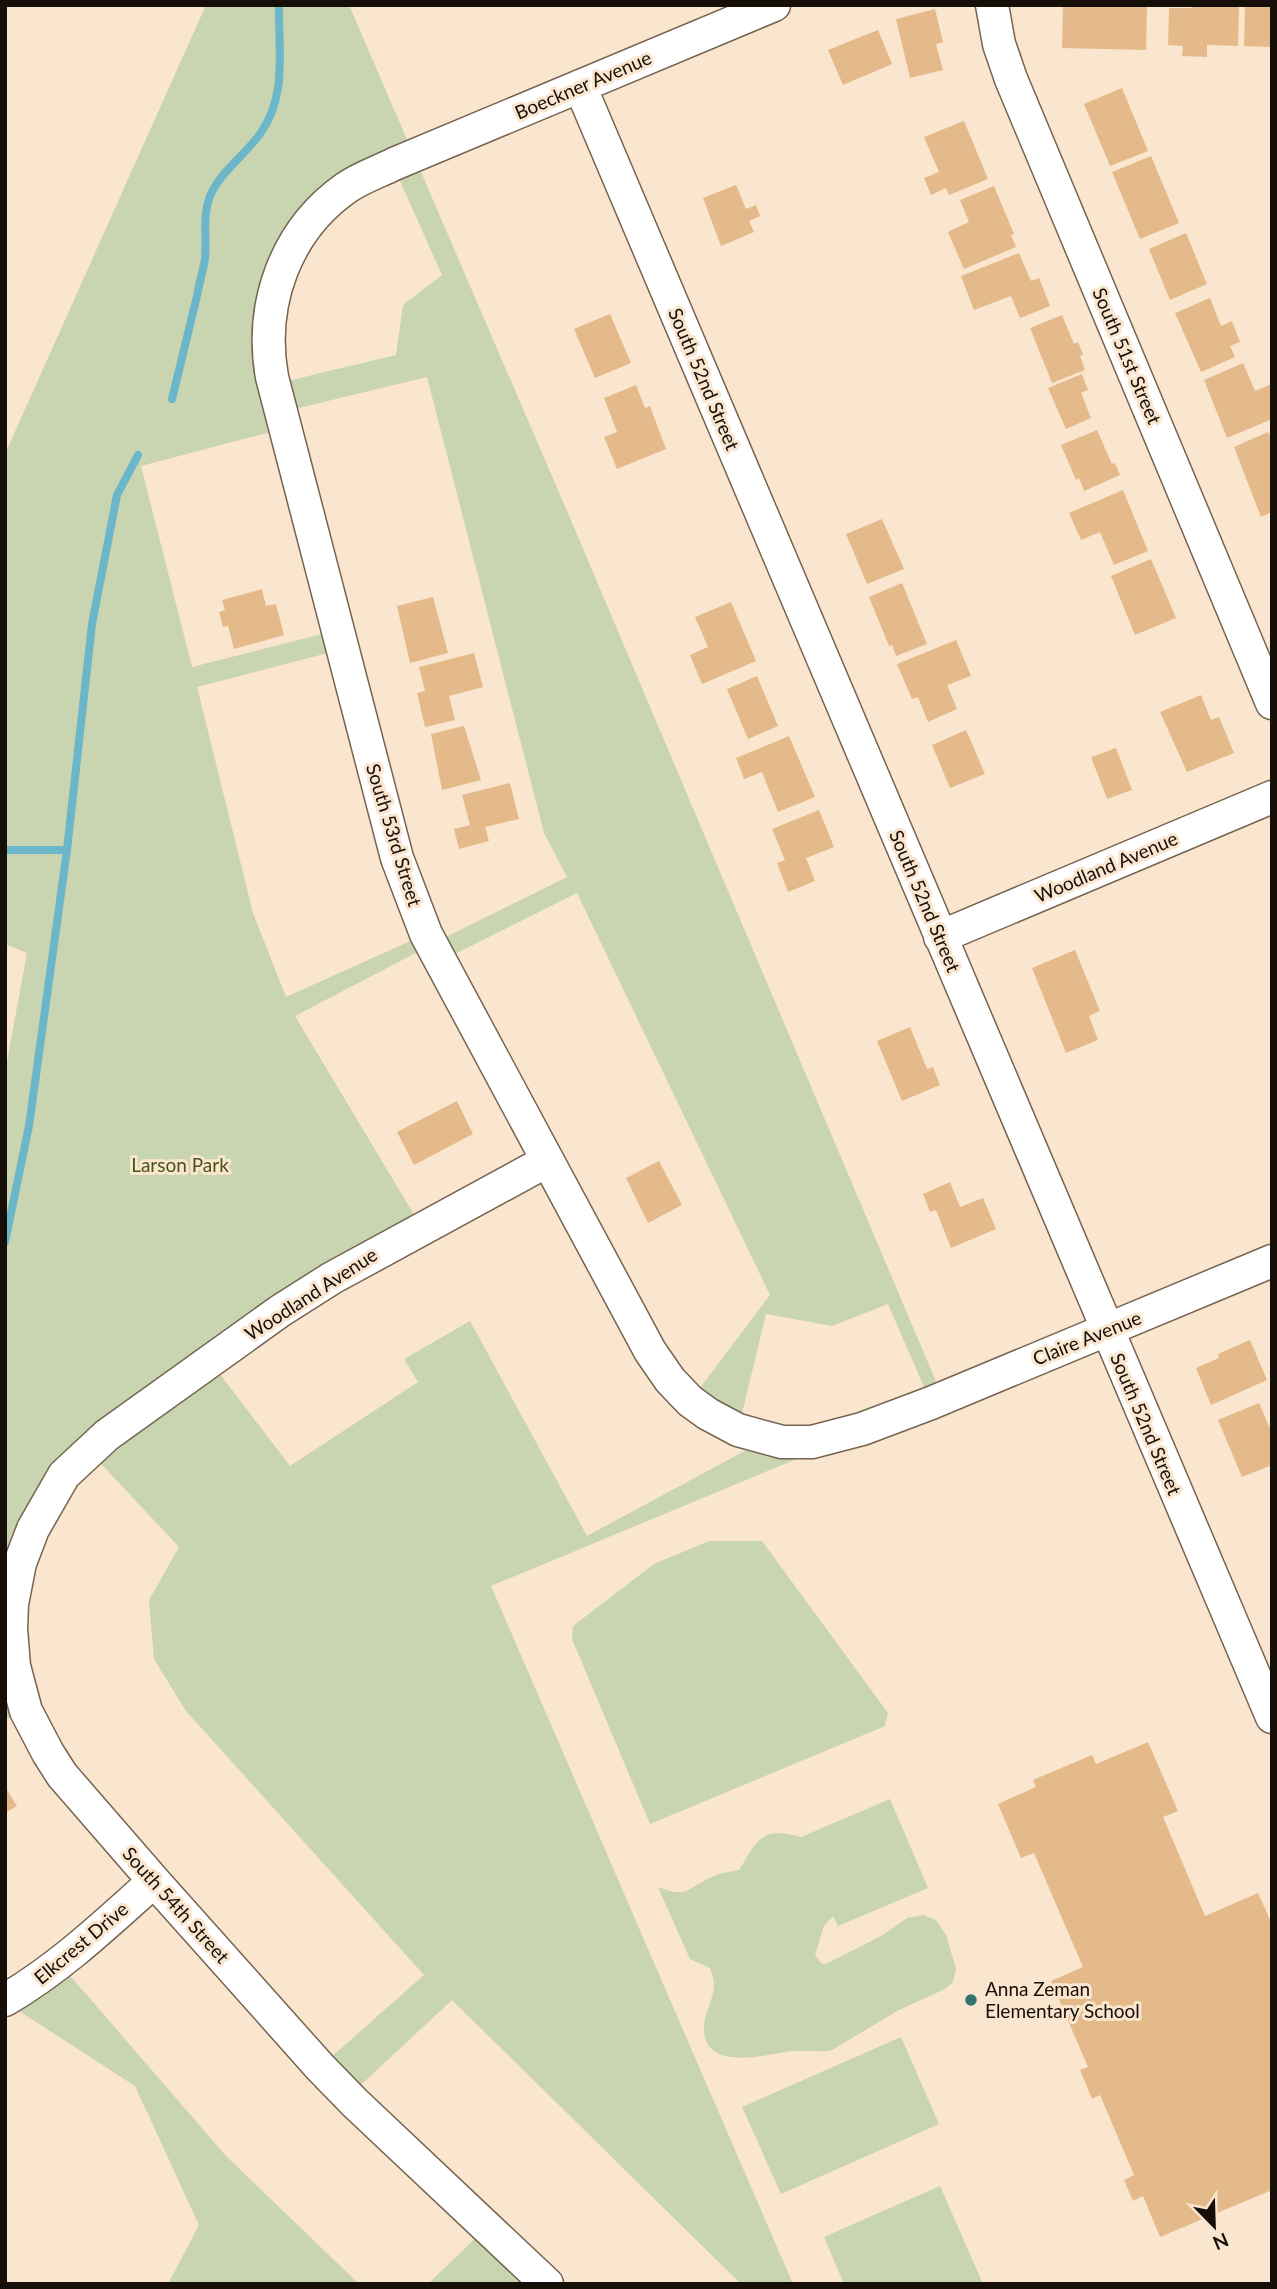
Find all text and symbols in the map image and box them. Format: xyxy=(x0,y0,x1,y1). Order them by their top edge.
street label: Boeckner Avenue xyxy=(511,45,654,124)
street label: South 51st Street xyxy=(1088,284,1167,428)
street label: South 52nd Street xyxy=(664,304,745,453)
street label: South 53rd Street xyxy=(362,761,427,909)
street label: South 52nd Street xyxy=(885,826,966,975)
street label: Woodland Avenue xyxy=(1031,826,1181,907)
park label: Larson Park xyxy=(131,1153,229,1176)
street label: Woodland Avenue xyxy=(240,1242,381,1345)
street label: Claire Avenue xyxy=(1029,1305,1144,1370)
street label: South 52nd Street xyxy=(1106,1349,1187,1498)
street label: South 54th Street xyxy=(118,1842,235,1968)
street label: Elkcrest Drive xyxy=(29,1897,132,1988)
place label: Anna Zeman Elementary School xyxy=(985,1977,1140,2022)
marker: Anna Zeman Elementary School xyxy=(963,1992,979,2008)
north arrow xyxy=(1179,2191,1249,2261)
text: N xyxy=(1210,2229,1232,2256)

